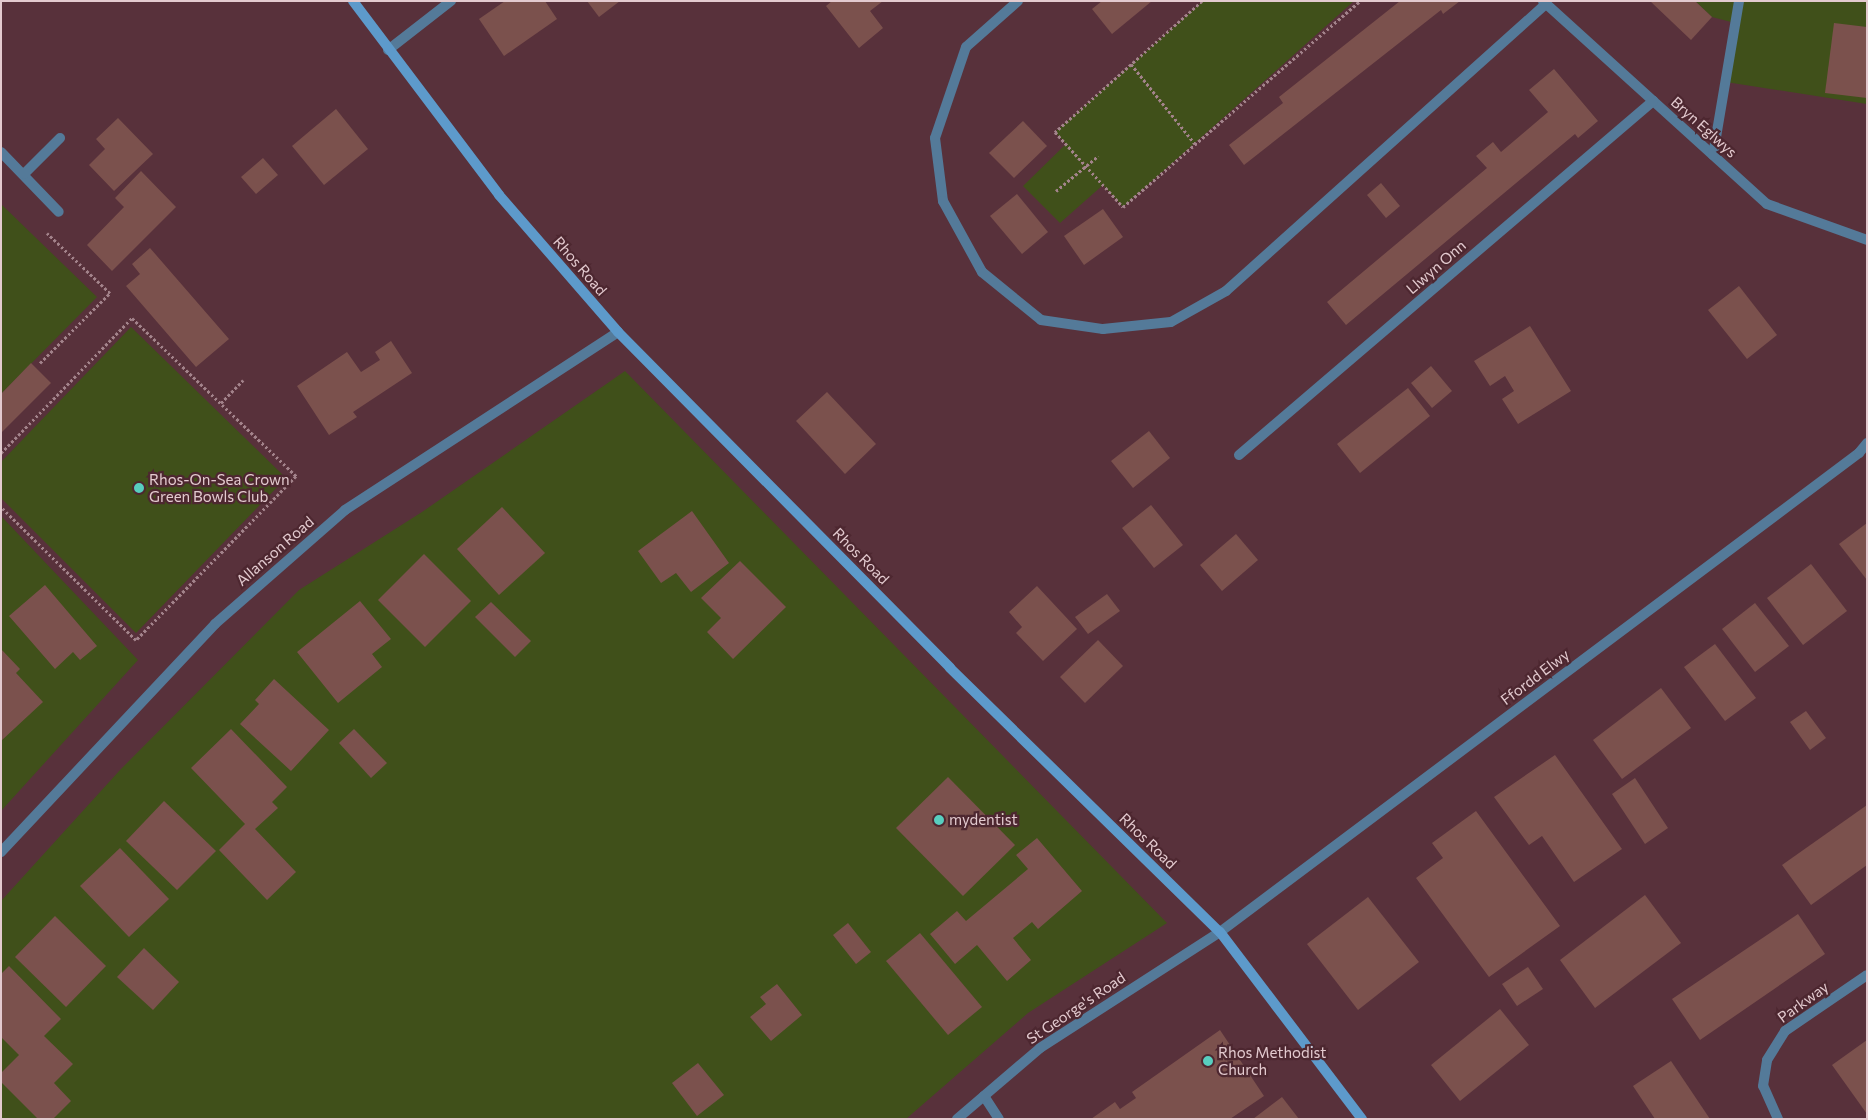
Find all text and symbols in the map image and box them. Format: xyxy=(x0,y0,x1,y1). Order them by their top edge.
street label: Bryn Eglwys xyxy=(1667,93,1741,161)
street label: Rhos Road xyxy=(550,233,610,299)
street label: Llwyn Onn xyxy=(1403,236,1469,298)
place label: Rhos-On-Sea Crown Green Bowls Club xyxy=(149,470,290,505)
marker: Rhos-On-Sea Crown Green Bowls Club xyxy=(133,482,145,494)
street label: Allanson Road xyxy=(233,512,317,590)
street label: Rhos Road xyxy=(829,524,893,588)
street label: Ffordd Elwy xyxy=(1497,645,1573,709)
street label: Rhos Road xyxy=(1116,809,1180,873)
place label: mydentist xyxy=(949,811,1018,829)
marker: mydentist xyxy=(933,814,945,826)
street label: St George's Road xyxy=(1023,968,1129,1048)
street label: Parkway xyxy=(1774,977,1832,1027)
place label: Rhos Methodist Church xyxy=(1218,1043,1326,1078)
marker: Rhos Methodist Church xyxy=(1202,1055,1214,1067)

